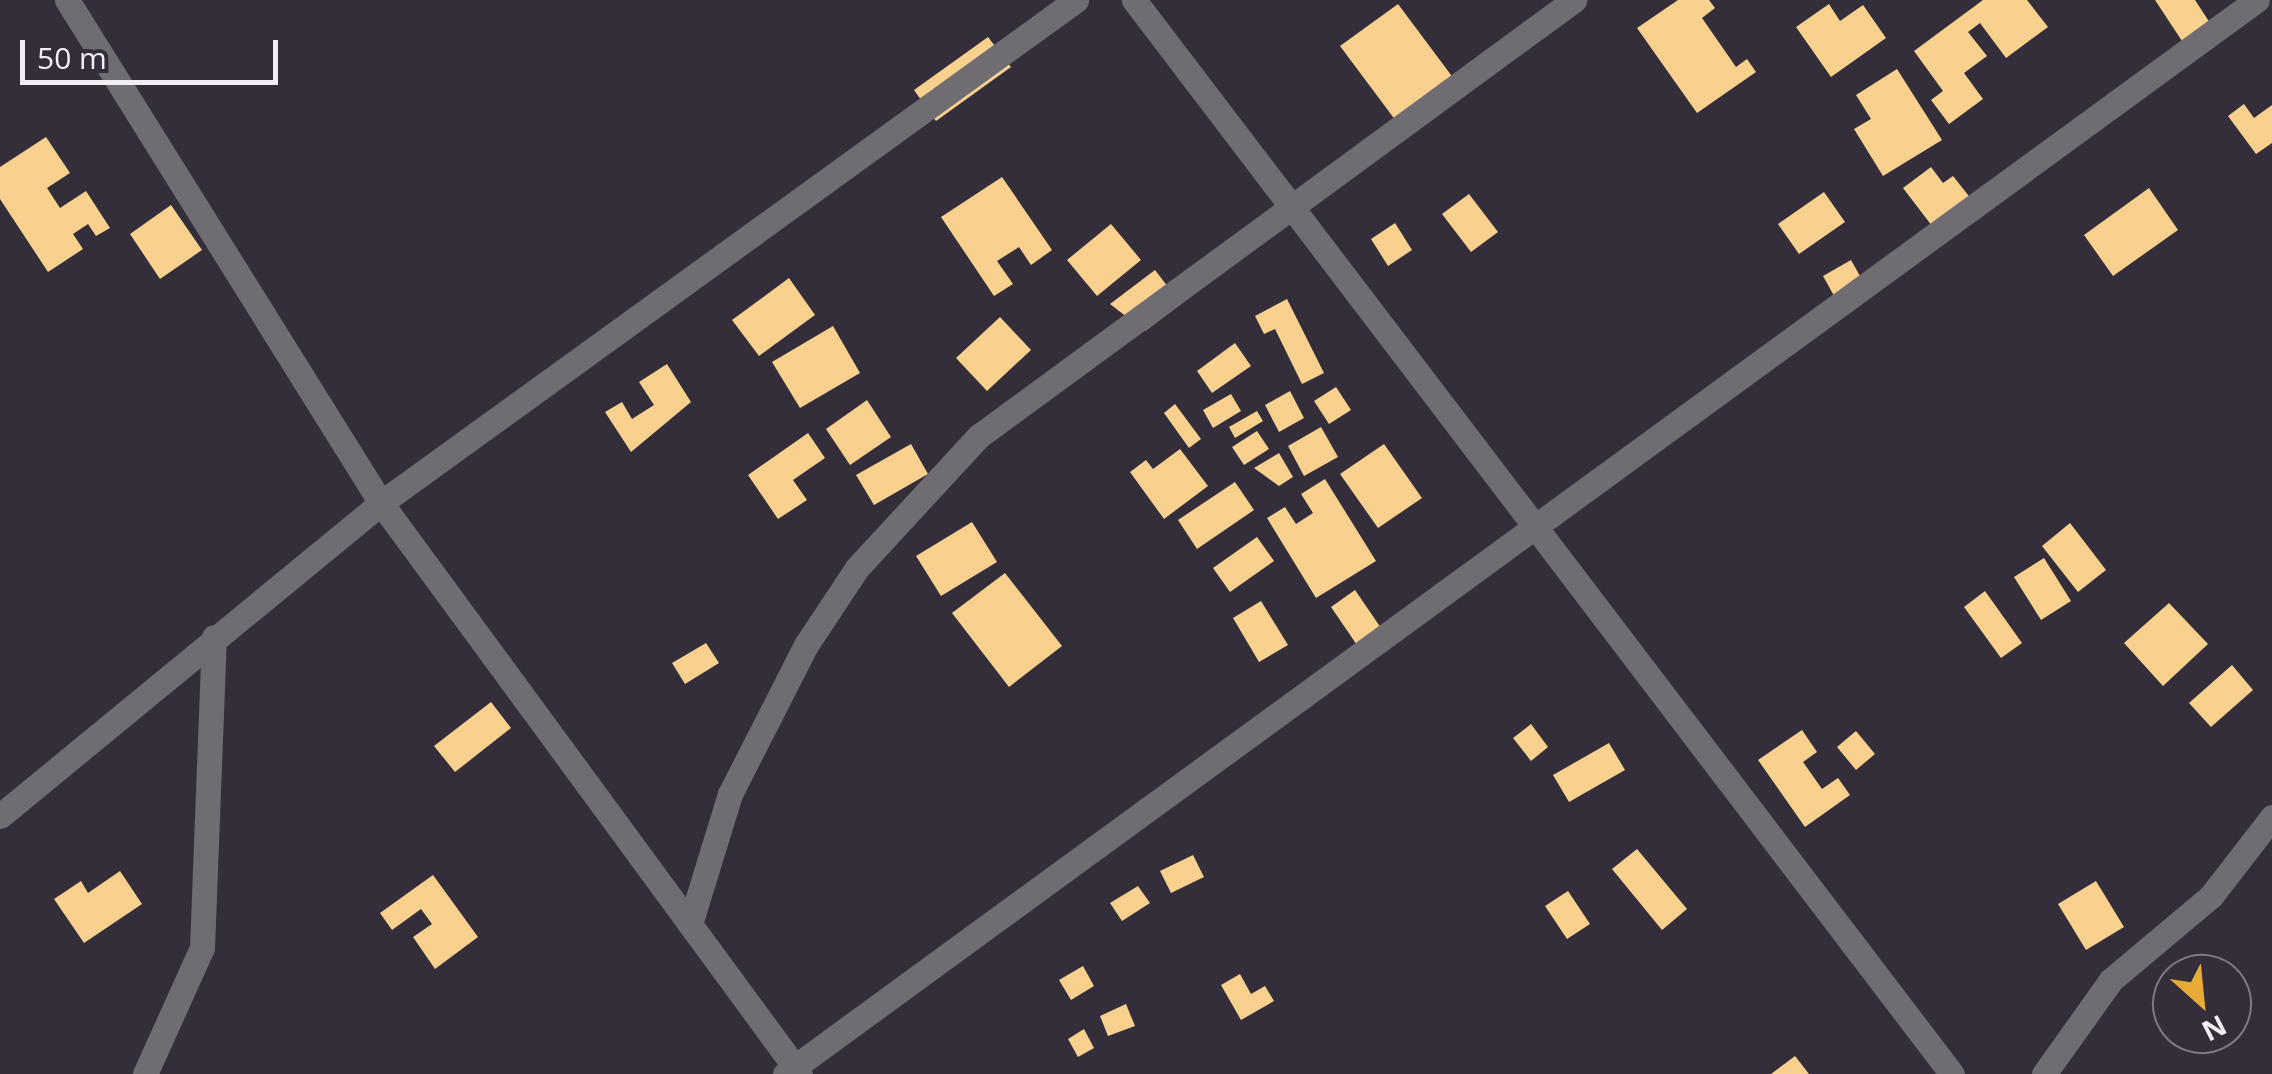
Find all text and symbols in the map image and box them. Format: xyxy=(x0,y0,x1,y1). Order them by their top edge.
scale bar xyxy=(25,20,282,82)
text: 50 m xyxy=(37,37,107,78)
north arrow xyxy=(2152,954,2252,1054)
text: N xyxy=(2196,1007,2233,1051)

